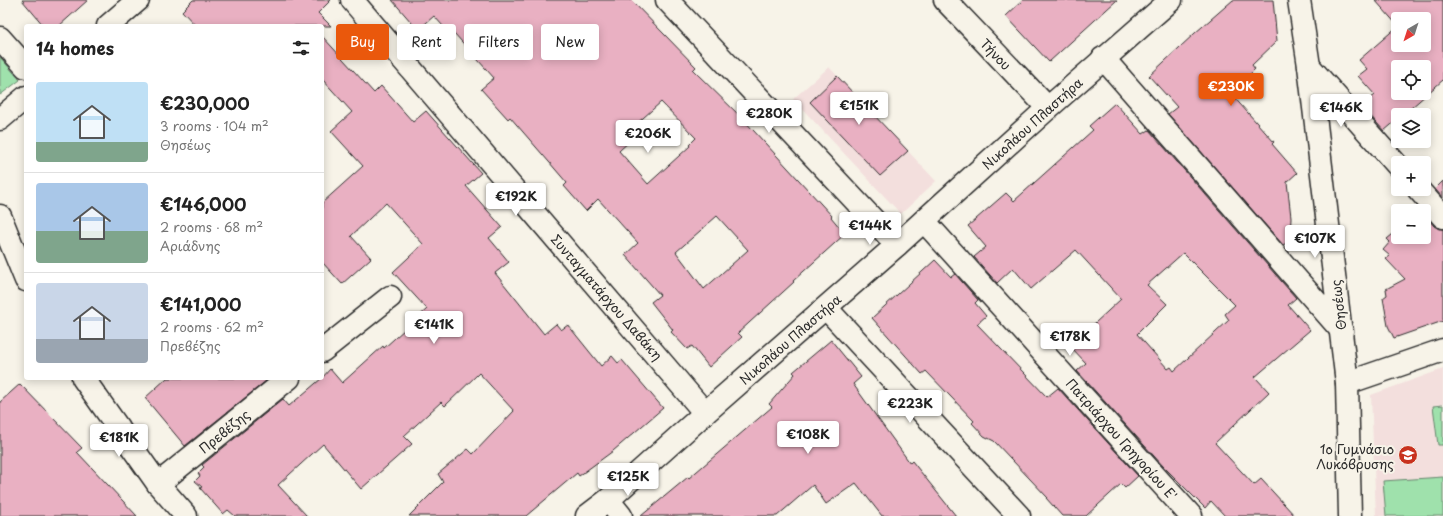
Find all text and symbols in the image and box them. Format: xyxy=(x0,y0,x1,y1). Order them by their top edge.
north arrow xyxy=(1391,12,1431,52)
map controls xyxy=(1391,12,1431,244)
chip: Buy xyxy=(336,24,389,60)
chip: Rent xyxy=(397,24,456,60)
chip: Filters xyxy=(464,24,533,60)
chip: New xyxy=(541,24,599,60)
street label: Τήνου xyxy=(976,34,1016,74)
text: 14 homes xyxy=(36,35,114,61)
icon: filters xyxy=(290,37,312,59)
button: locate xyxy=(1391,60,1431,100)
street label: Νικολάου Πλαστήρα xyxy=(978,72,1087,173)
pin: €230K xyxy=(1203,73,1259,107)
text: €230K xyxy=(1208,76,1254,95)
text: €230,000 xyxy=(160,90,250,116)
pin: €151K xyxy=(831,92,887,126)
pin: €146K xyxy=(1313,94,1369,128)
text: €151K xyxy=(839,95,879,114)
text: €146K xyxy=(1319,97,1363,116)
icon: home xyxy=(68,98,116,146)
pin: €280K xyxy=(741,100,797,134)
text: €280K xyxy=(746,103,792,122)
button: layers xyxy=(1391,108,1431,148)
text: 3 rooms · 104 m² xyxy=(160,116,269,135)
pin: €206K xyxy=(620,120,676,154)
text: €206K xyxy=(625,123,671,142)
text: Θησέως xyxy=(160,135,211,154)
button: + xyxy=(1391,156,1431,196)
pin: €192K xyxy=(488,183,544,217)
text: €192K xyxy=(495,186,537,205)
text: €146,000 xyxy=(160,191,246,217)
icon: home xyxy=(68,199,116,247)
button: − xyxy=(1391,204,1431,244)
pin: €144K xyxy=(842,212,898,246)
text: €144K xyxy=(848,215,892,234)
text: 2 rooms · 68 m² xyxy=(160,217,263,236)
pin: €107K xyxy=(1287,225,1343,259)
text: €107K xyxy=(1294,228,1336,247)
street label: Συνταγματάρχου Δαβάκη xyxy=(547,230,667,364)
text: Αριάδνης xyxy=(160,236,221,255)
street label: Θησέως xyxy=(1325,278,1351,331)
street label: Νικολάου Πλαστήρα xyxy=(735,289,846,389)
text: €141,000 xyxy=(160,291,242,317)
icon: home xyxy=(68,299,116,347)
pin: €141K xyxy=(406,311,462,345)
text: €141K xyxy=(414,314,454,333)
text: 2 rooms · 62 m² xyxy=(160,317,264,336)
pin: €178K xyxy=(1042,323,1098,357)
text: €178K xyxy=(1049,326,1091,345)
text: Πρεβέζης xyxy=(160,336,221,355)
street label: Πατριάρχου Γρηγορίου Ε' xyxy=(1062,374,1182,504)
pin: €223K xyxy=(882,390,938,424)
text: €223K xyxy=(887,393,933,412)
street label: Πρεβέζης xyxy=(194,404,254,457)
pin: €108K xyxy=(780,421,836,455)
pin: €181K xyxy=(91,424,147,458)
text: €108K xyxy=(786,424,830,443)
text: €181K xyxy=(99,427,139,446)
place label: 1ο Γυμνάσιο Λυκόβρυσης xyxy=(1316,439,1394,473)
school or university icon: 1ο Γυμνάσιο Λυκόβρυσης xyxy=(1397,444,1419,466)
pin: €125K xyxy=(600,463,656,497)
text: €125K xyxy=(607,466,649,485)

